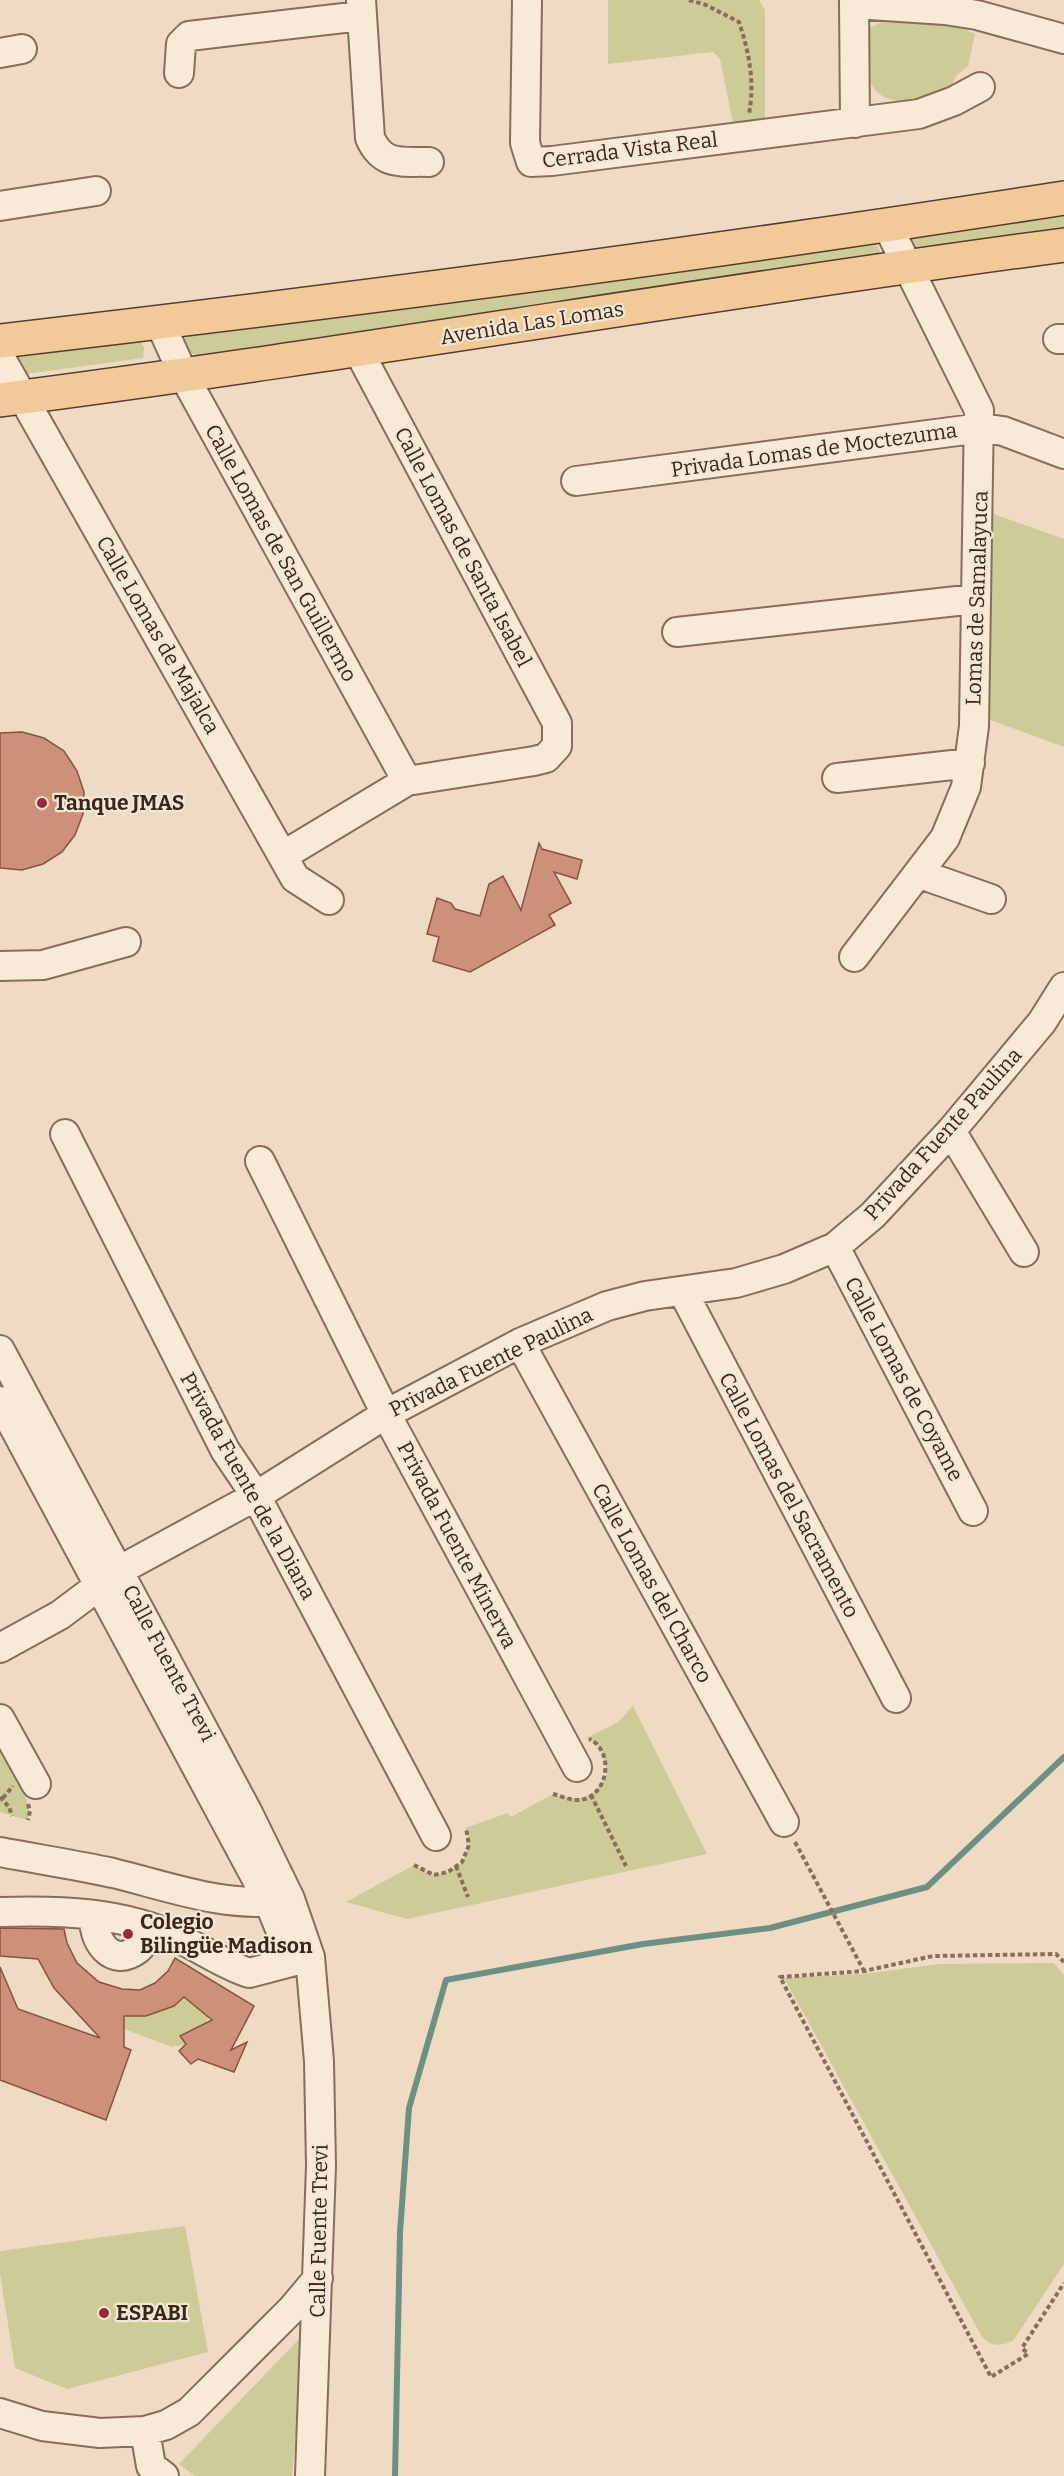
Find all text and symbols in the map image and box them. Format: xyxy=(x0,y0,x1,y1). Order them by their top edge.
street label: Cerrada Vista Real xyxy=(541,126,719,174)
street label: Avenida Las Lomas xyxy=(438,296,626,350)
street label: Privada Lomas de Moctezuma xyxy=(669,417,959,483)
street label: Calle Lomas de San Guillermo xyxy=(199,420,363,686)
street label: Calle Lomas de Santa Isabel xyxy=(389,423,537,671)
street label: Lomas de Samalayuca xyxy=(960,490,994,706)
street label: Calle Lomas de Majalca xyxy=(91,531,226,739)
place label: Tanque JMAS xyxy=(54,790,184,816)
marker: Tanque JMAS xyxy=(35,796,49,810)
street label: Privada Fuente Paulina xyxy=(859,1042,1028,1226)
street label: Calle Lomas de Coyame xyxy=(839,1272,969,1486)
street label: Privada Fuente Paulina xyxy=(385,1301,597,1423)
street label: Privada Fuente de la Diana xyxy=(175,1368,322,1605)
street label: Calle Lomas del Sacramento xyxy=(713,1368,865,1622)
street label: Privada Fuente Minerva xyxy=(391,1437,523,1653)
street label: Calle Lomas del Charco xyxy=(586,1479,718,1687)
street label: Calle Fuente Trevi xyxy=(117,1580,221,1746)
place label: Colegio Bilingüe Madison xyxy=(140,1909,313,1959)
marker: Colegio Bilingüe Madison xyxy=(121,1927,135,1941)
street label: Calle Fuente Trevi xyxy=(304,2144,334,2318)
place label: ESPABI xyxy=(116,2300,188,2326)
marker: ESPABI xyxy=(97,2306,111,2320)

